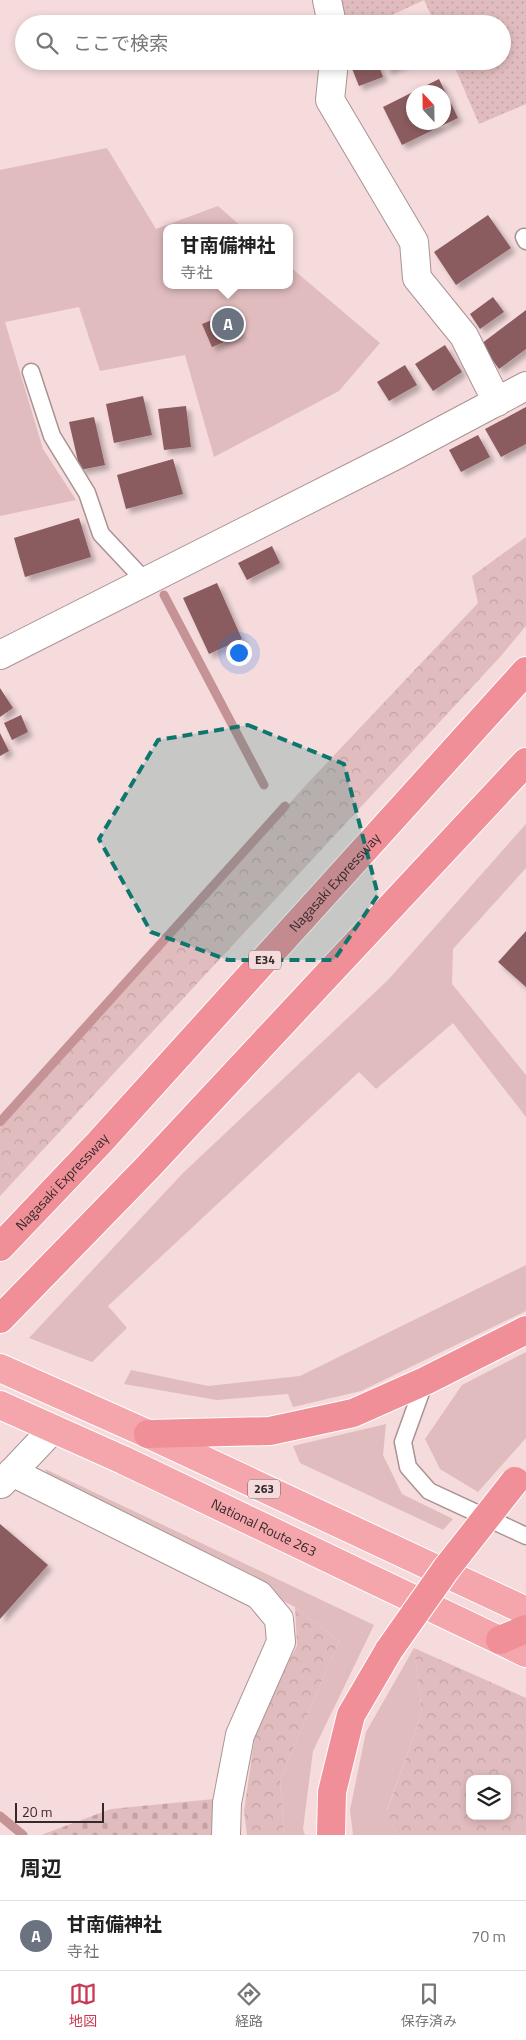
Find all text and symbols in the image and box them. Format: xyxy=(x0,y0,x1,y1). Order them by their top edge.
search box xyxy=(15,15,511,70)
text: ここで検索 xyxy=(73,28,168,57)
icon: search xyxy=(33,29,61,57)
north arrow xyxy=(406,85,451,130)
popup xyxy=(163,224,293,289)
text: 甘南備神社 xyxy=(180,230,276,259)
text: 寺社 xyxy=(180,260,213,284)
pin: A xyxy=(212,305,244,343)
your location xyxy=(226,640,252,666)
street label: Nagasaki Expressway xyxy=(284,827,385,936)
road number: E34 xyxy=(249,950,281,970)
street label: Nagasaki Expressway xyxy=(10,1128,113,1235)
road number: 263 xyxy=(248,1480,280,1498)
street label: National Route 263 xyxy=(208,1493,320,1561)
map controls xyxy=(466,1775,511,1820)
button: layers xyxy=(466,1775,511,1820)
scale bar xyxy=(15,1800,104,1823)
text: 20 m xyxy=(22,1801,52,1822)
text: 周辺 xyxy=(20,1852,62,1884)
text: 甘南備神社 xyxy=(67,1909,162,1938)
text: A xyxy=(31,1924,41,1948)
text: 70 m xyxy=(471,1924,506,1948)
text: 寺社 xyxy=(67,1939,99,1963)
tab: 地図 xyxy=(69,1980,97,2031)
tab: 経路 xyxy=(235,1980,263,2031)
tab: 保存済み xyxy=(401,1980,457,2031)

